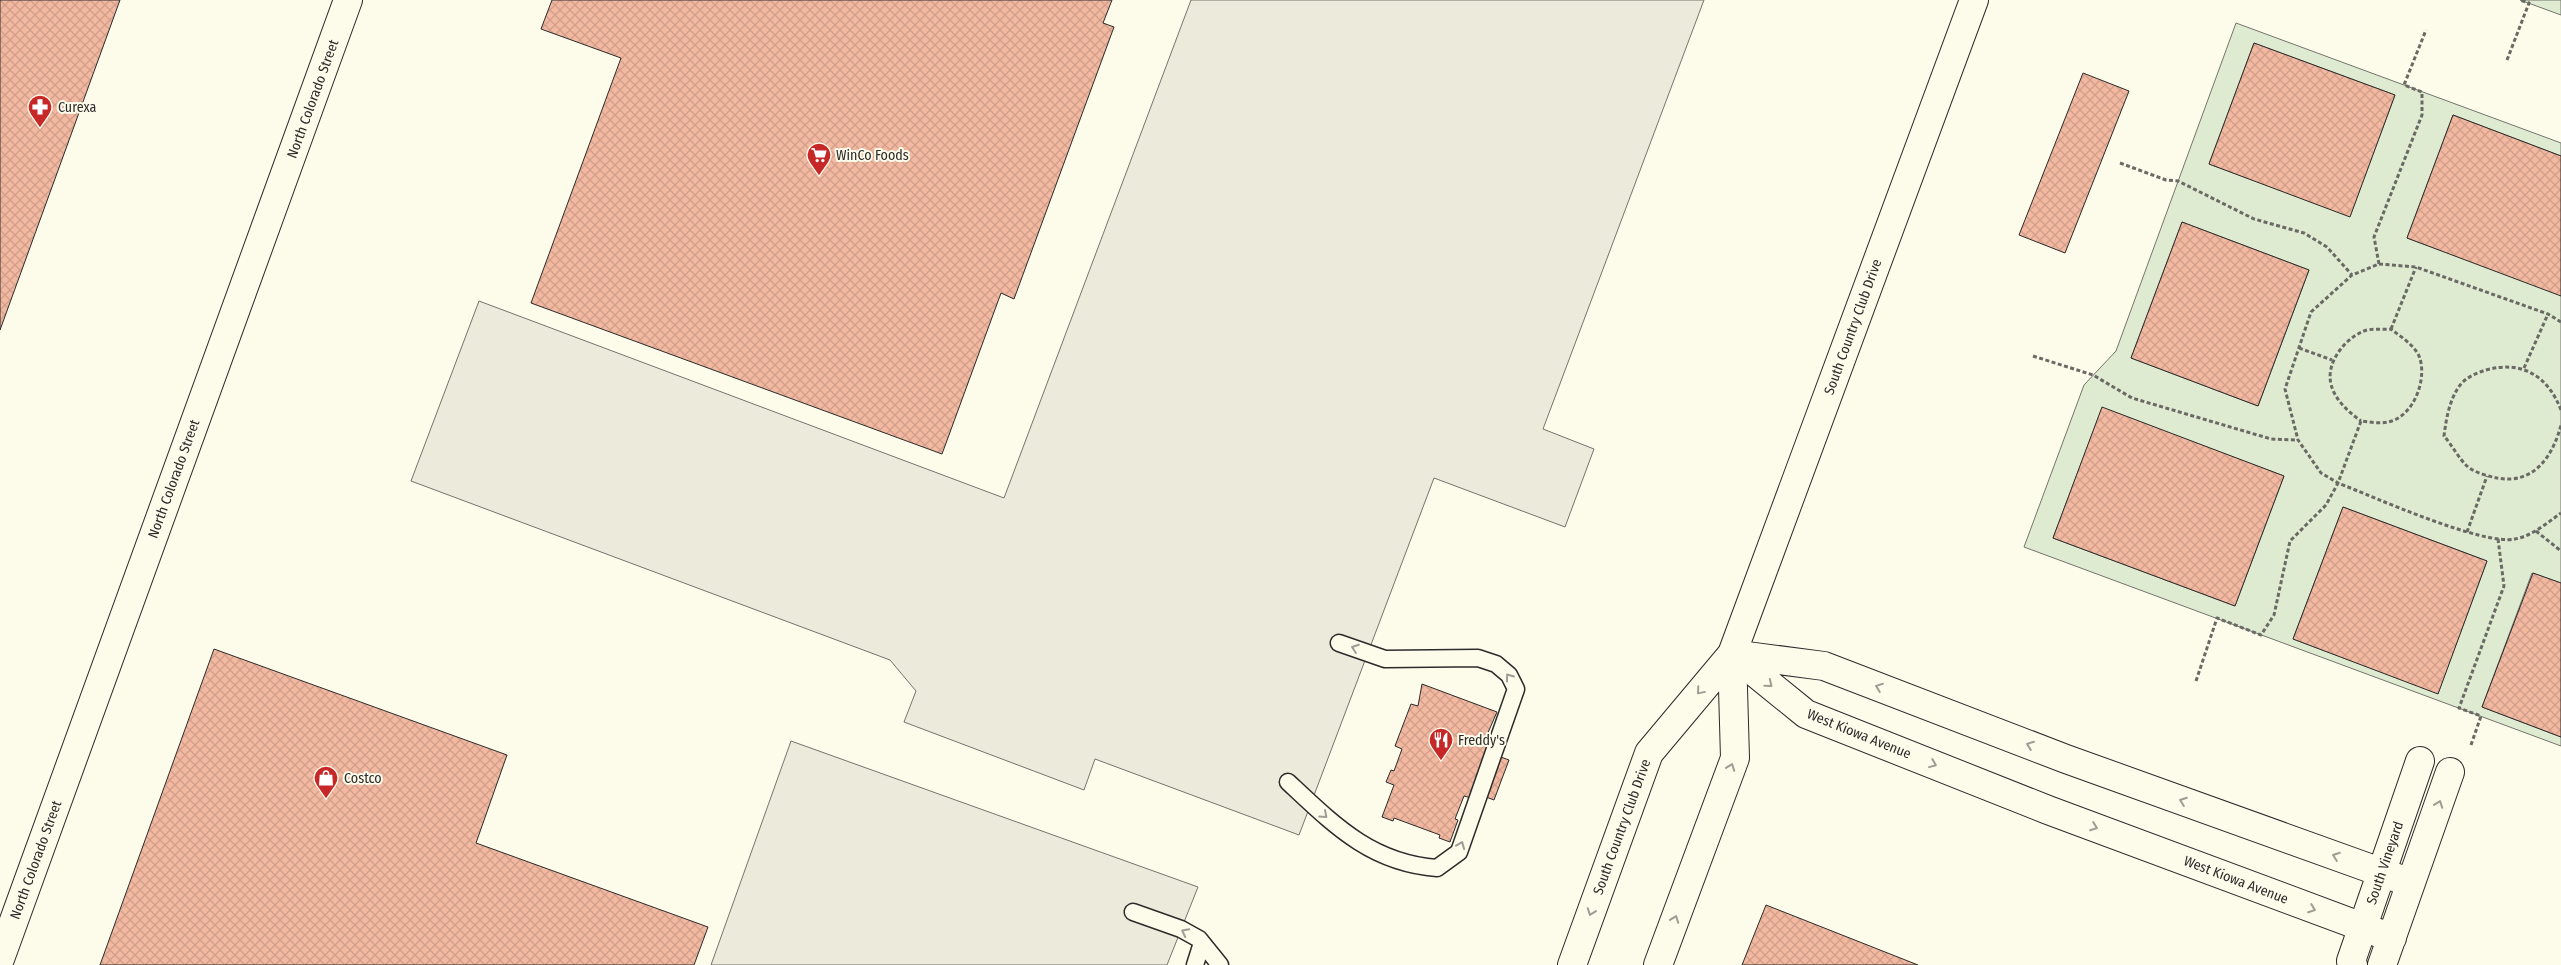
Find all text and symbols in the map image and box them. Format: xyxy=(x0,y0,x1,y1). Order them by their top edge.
street label: North Colorado Street xyxy=(284,37,343,161)
pharmacy icon: Curexa xyxy=(27,94,53,128)
place label: Curexa xyxy=(58,99,96,116)
supermarket icon: WinCo Foods xyxy=(806,142,832,176)
place label: WinCo Foods xyxy=(836,147,909,164)
street label: South Country Club Drive xyxy=(1821,257,1885,397)
street label: North Colorado Street xyxy=(145,417,204,541)
one-way arrow xyxy=(1351,644,1360,654)
one-way arrow xyxy=(1506,673,1515,683)
one-way arrow xyxy=(1763,679,1772,687)
one-way arrow xyxy=(1875,683,1883,693)
one-way arrow xyxy=(1697,686,1706,695)
street label: West Kiowa Avenue xyxy=(1805,705,1914,763)
restaurant icon: Freddy's xyxy=(1428,727,1454,761)
place label: Freddy's xyxy=(1458,732,1505,749)
one-way arrow xyxy=(2026,741,2035,752)
street label: South Country Club Drive xyxy=(1590,757,1654,897)
one-way arrow xyxy=(1928,758,1937,769)
one-way arrow xyxy=(1725,763,1735,772)
shop icon: Costco xyxy=(313,765,339,799)
place label: Costco xyxy=(344,770,382,787)
one-way arrow xyxy=(2179,797,2188,807)
street label: North Colorado Street xyxy=(7,798,66,922)
one-way arrow xyxy=(2433,801,2443,809)
one-way arrow xyxy=(1318,809,1327,818)
street label: South Vineyard xyxy=(2363,819,2407,907)
one-way arrow xyxy=(2089,821,2098,831)
one-way arrow xyxy=(1456,842,1466,850)
street label: West Kiowa Avenue xyxy=(2181,852,2291,908)
one-way arrow xyxy=(2332,852,2341,862)
one-way arrow xyxy=(2307,903,2315,913)
one-way arrow xyxy=(1587,908,1597,916)
one-way arrow xyxy=(1669,916,1679,924)
one-way arrow xyxy=(1181,928,1190,938)

